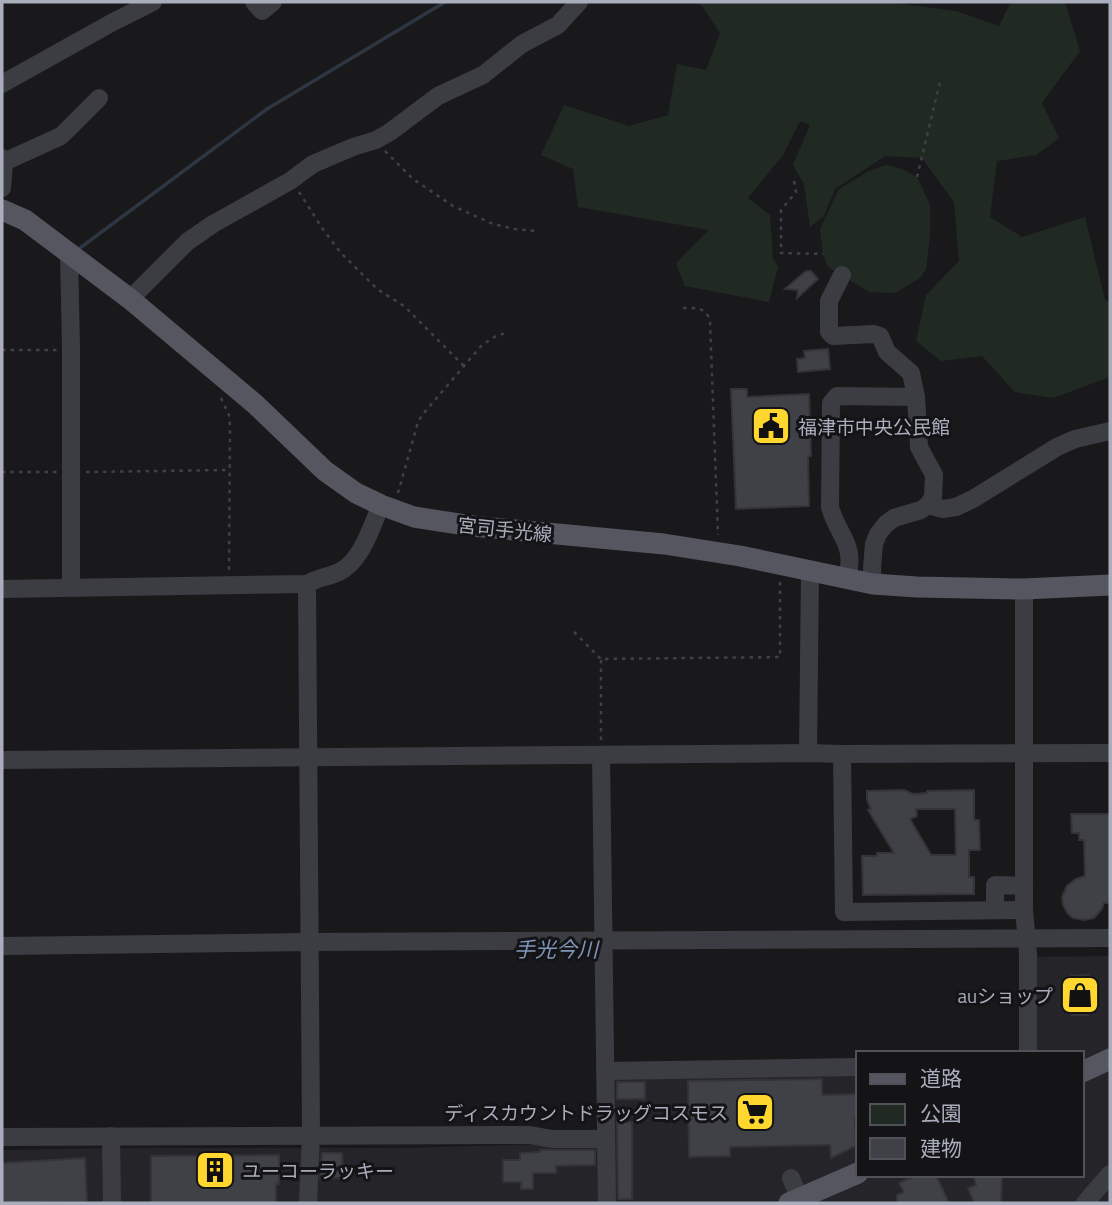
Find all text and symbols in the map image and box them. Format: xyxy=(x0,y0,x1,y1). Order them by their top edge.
public building icon: 福津市中央公民館 xyxy=(750,405,792,447)
place label: 福津市中央公民館 xyxy=(798,412,950,441)
street label: 宮司手光線 xyxy=(456,510,554,548)
water label: 手光今川 xyxy=(514,933,600,965)
shop icon: auショップ xyxy=(1059,974,1101,1016)
place label: auショップ xyxy=(957,981,1053,1010)
legend xyxy=(856,1051,1084,1177)
text: 道路 xyxy=(920,1062,962,1094)
supermarket icon: ディスカウントドラッグコスモス xyxy=(734,1091,776,1133)
text: 公園 xyxy=(920,1097,962,1129)
place label: ディスカウントドラッグコスモス xyxy=(444,1098,728,1127)
text: 建物 xyxy=(920,1132,962,1164)
building icon: ユーコーラッキー xyxy=(194,1149,236,1191)
place label: ユーコーラッキー xyxy=(242,1156,394,1185)

